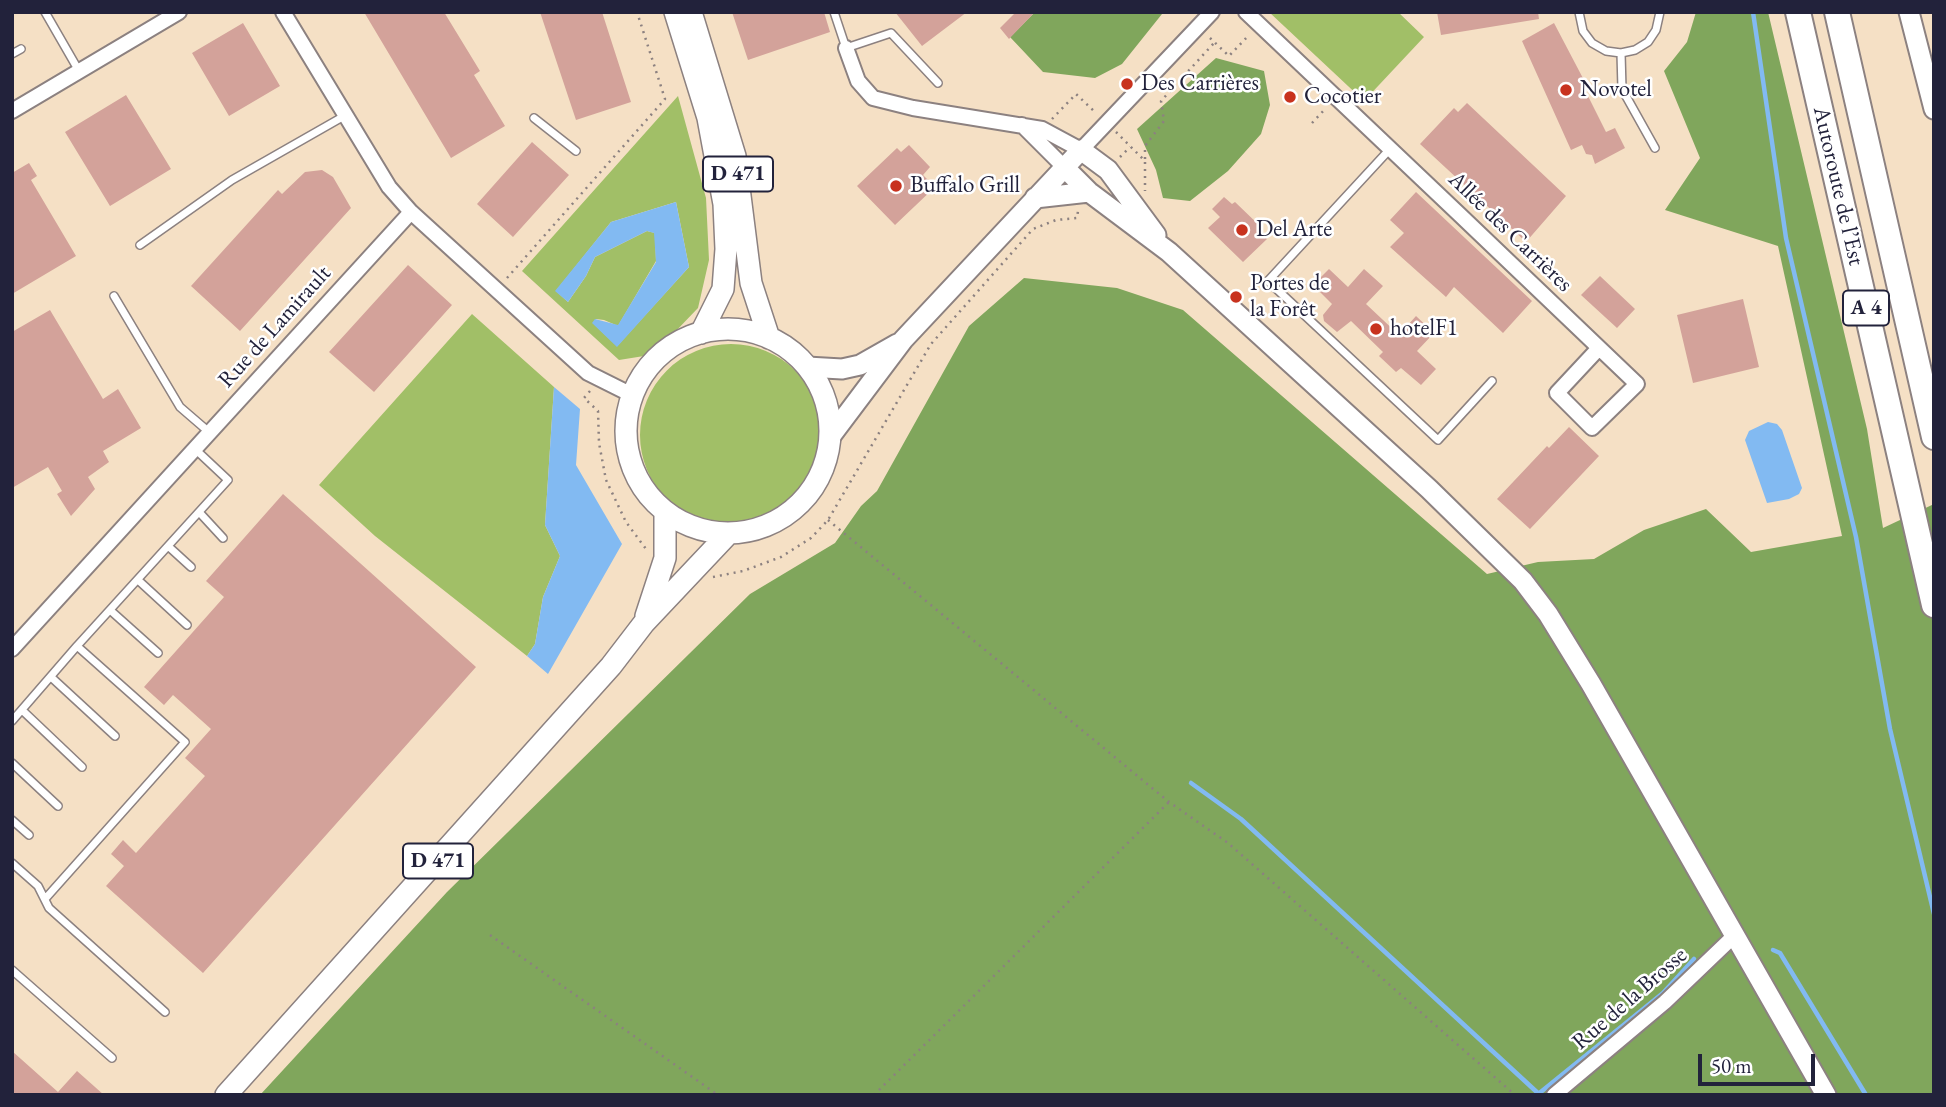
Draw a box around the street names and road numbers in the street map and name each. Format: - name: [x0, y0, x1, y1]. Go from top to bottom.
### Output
- street label: Autoroute de l’Est: [1806, 104, 1870, 268]
- road number: D 471: [703, 156, 773, 192]
- street label: Allée des Carrières: [1442, 166, 1578, 298]
- street label: Rue de Lamirault: [213, 260, 337, 394]
- road number: A 4: [1843, 290, 1889, 326]
- road number: D 471: [403, 844, 473, 878]
- street label: Rue de la Brosse: [1567, 942, 1693, 1056]

